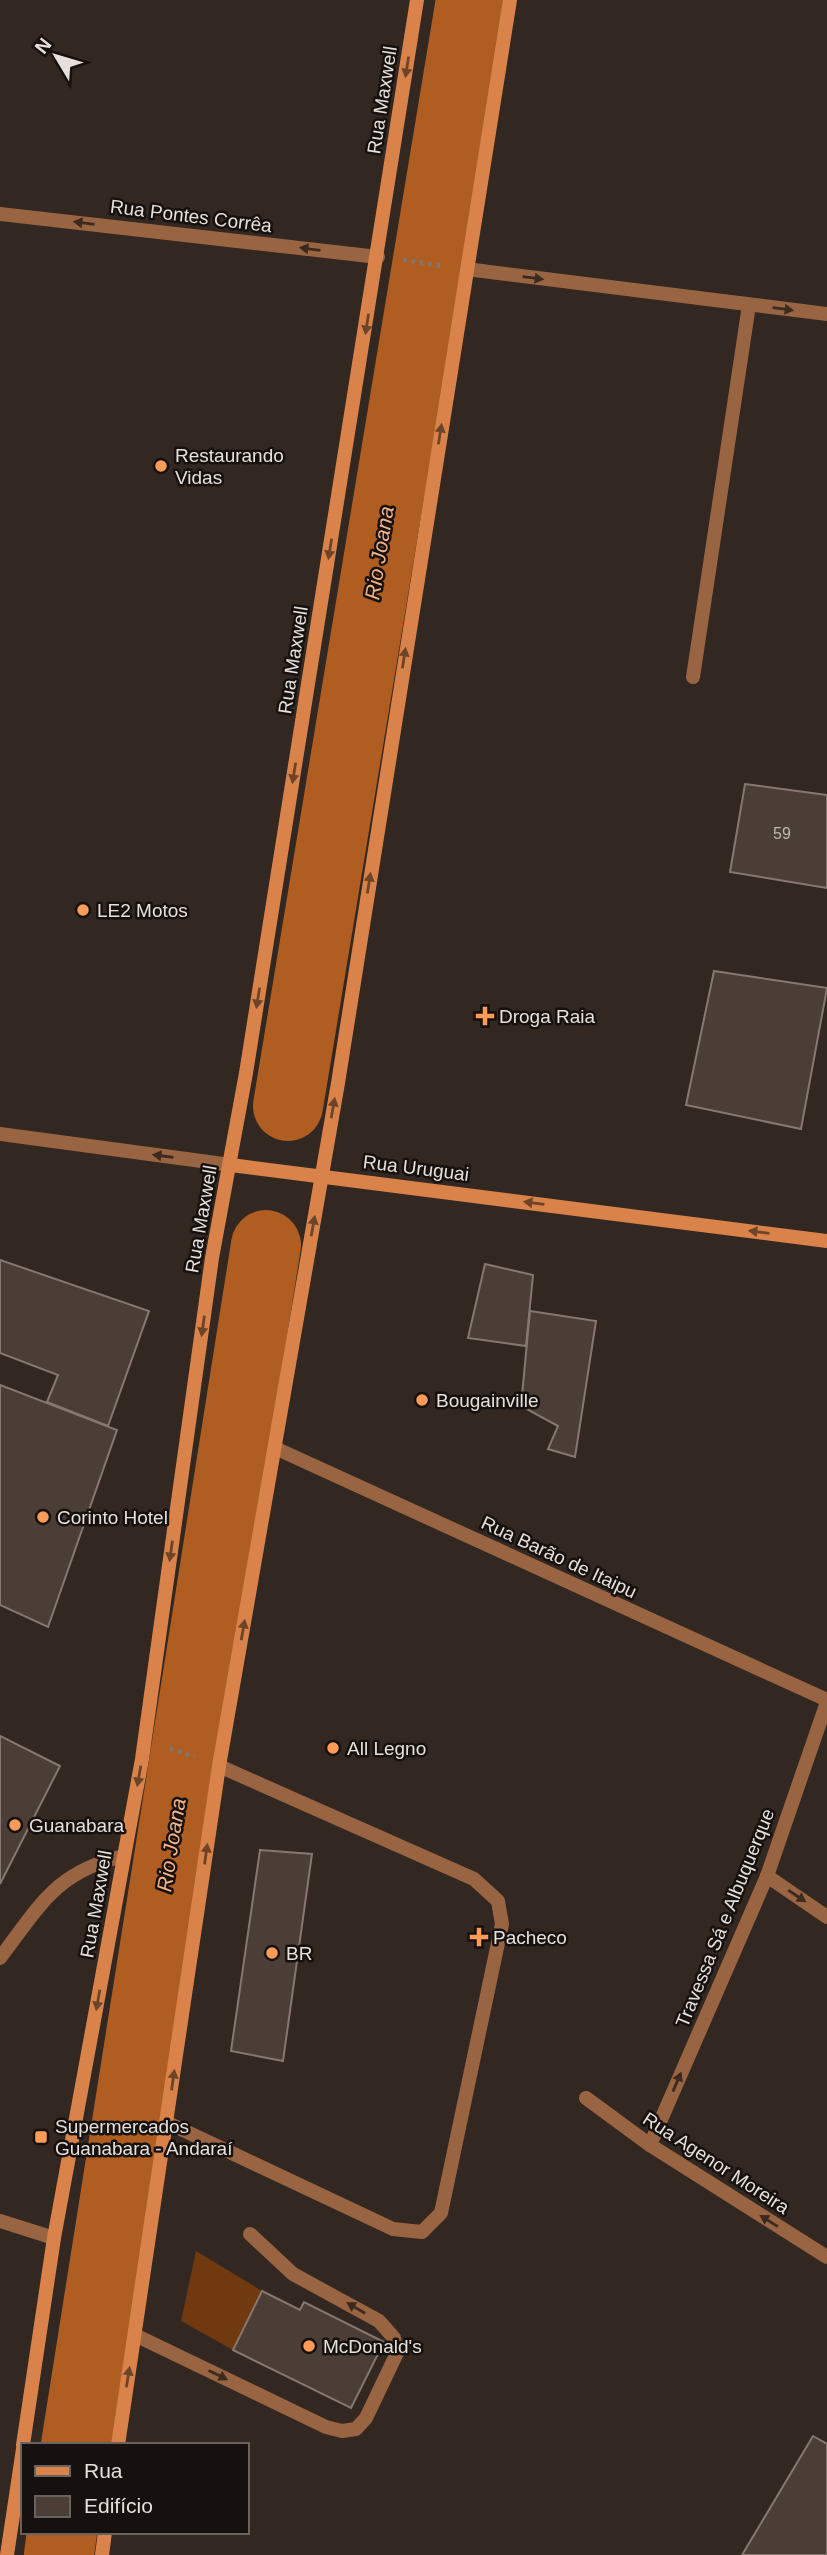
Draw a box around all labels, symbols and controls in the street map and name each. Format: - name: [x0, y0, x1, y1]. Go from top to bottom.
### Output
- north arrow: [21, 21, 91, 91]
- text: N: [30, 34, 55, 58]
- street label: Rua Maxwell: [363, 45, 401, 155]
- one-way arrow: [401, 57, 412, 79]
- street label: Rua Pontes Corrêa: [109, 196, 273, 236]
- one-way arrow: [73, 218, 95, 229]
- one-way arrow: [299, 243, 321, 254]
- one-way arrow: [523, 272, 545, 283]
- one-way arrow: [773, 304, 795, 315]
- one-way arrow: [361, 313, 372, 335]
- one-way arrow: [435, 423, 446, 445]
- place label: Restaurando Vidas: [175, 445, 284, 488]
- marker: Restaurando Vidas: [153, 458, 169, 474]
- water label: Rio Joana: [360, 505, 398, 601]
- one-way arrow: [324, 538, 335, 560]
- street label: Rua Maxwell: [274, 605, 312, 715]
- one-way arrow: [399, 647, 410, 669]
- one-way arrow: [288, 762, 299, 784]
- house number: 59: [773, 825, 791, 842]
- one-way arrow: [364, 872, 375, 894]
- place label: LE2 Motos: [97, 900, 188, 921]
- marker: LE2 Motos: [75, 902, 91, 918]
- one-way arrow: [252, 987, 263, 1009]
- place label: Droga Raia: [499, 1006, 596, 1027]
- marker: Droga Raia: [477, 1008, 493, 1024]
- one-way arrow: [328, 1097, 339, 1119]
- one-way arrow: [152, 1150, 174, 1161]
- street label: Rua Uruguai: [362, 1151, 470, 1185]
- street label: Rua Maxwell: [181, 1164, 221, 1274]
- one-way arrow: [523, 1197, 545, 1208]
- one-way arrow: [307, 1215, 318, 1237]
- one-way arrow: [748, 1226, 770, 1237]
- one-way arrow: [197, 1315, 208, 1337]
- place label: Bougainville: [436, 1390, 538, 1411]
- marker: Bougainville: [414, 1392, 430, 1408]
- place label: Corinto Hotel: [57, 1507, 168, 1528]
- marker: Corinto Hotel: [35, 1509, 51, 1525]
- street label: Rua Barão de Itaipu: [478, 1512, 640, 1602]
- one-way arrow: [166, 1540, 177, 1562]
- one-way arrow: [238, 1619, 249, 1641]
- place label: All Legno: [347, 1738, 426, 1759]
- marker: All Legno: [325, 1740, 341, 1756]
- one-way arrow: [133, 1765, 144, 1787]
- water label: Rio Joana: [152, 1797, 190, 1893]
- street label: Travessa Sá e Albuquerque: [671, 1806, 779, 2030]
- place label: Guanabara: [29, 1815, 125, 1836]
- marker: Guanabara: [7, 1817, 23, 1833]
- one-way arrow: [201, 1843, 212, 1865]
- street label: Rua Maxwell: [76, 1849, 116, 1959]
- one-way arrow: [788, 1889, 806, 1903]
- place label: Pacheco: [493, 1927, 567, 1948]
- marker: Pacheco: [471, 1929, 487, 1945]
- place label: BR: [286, 1943, 312, 1964]
- marker: BR: [264, 1945, 280, 1961]
- one-way arrow: [92, 1989, 103, 2011]
- one-way arrow: [168, 2068, 179, 2090]
- one-way arrow: [672, 2072, 683, 2093]
- street label: Rua Agenor Moreira: [639, 2108, 793, 2218]
- place label: Supermercados Guanabara - Andaraí: [55, 2116, 233, 2159]
- marker: Supermercados Guanabara - Andaraí: [33, 2129, 49, 2145]
- one-way arrow: [760, 2214, 779, 2227]
- one-way arrow: [346, 2302, 365, 2314]
- place label: McDonald's: [323, 2336, 422, 2357]
- marker: McDonald's: [301, 2338, 317, 2354]
- one-way arrow: [123, 2366, 134, 2388]
- one-way arrow: [208, 2370, 229, 2381]
- legend: [21, 2443, 248, 2534]
- text: Rua: [84, 2459, 123, 2482]
- text: Edifício: [84, 2494, 153, 2517]

